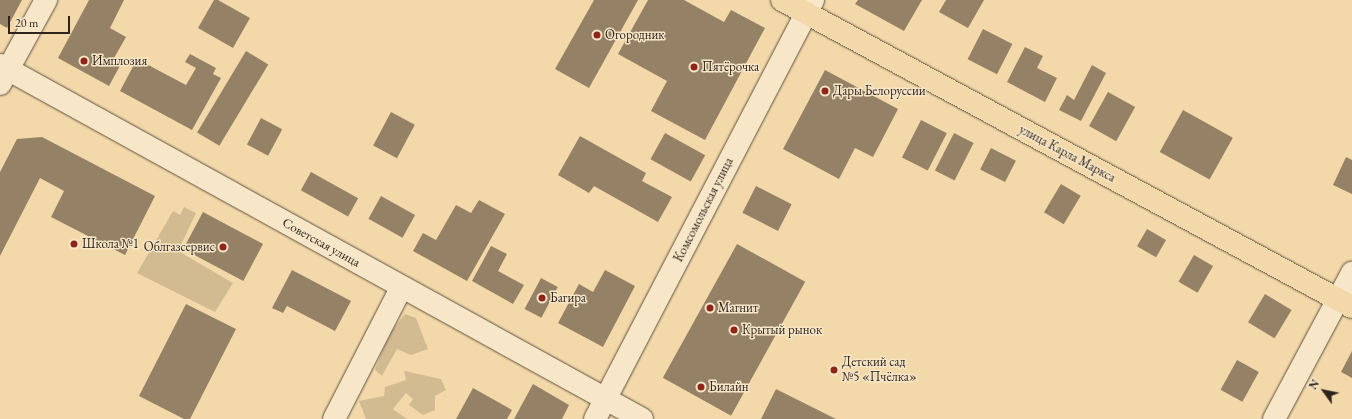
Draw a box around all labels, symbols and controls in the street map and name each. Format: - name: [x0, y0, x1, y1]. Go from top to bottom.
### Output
- scale bar: [10, 8, 72, 34]
- text: 20 m: [15, 15, 38, 31]
- place label: Огородник: [605, 27, 665, 43]
- marker: Огородник: [592, 30, 602, 40]
- place label: Имплозия: [92, 53, 147, 69]
- marker: Имплозия: [79, 56, 89, 66]
- place label: Пятёрочка: [702, 59, 759, 75]
- marker: Пятёрочка: [689, 62, 699, 72]
- place label: Дары Белоруссии: [833, 83, 926, 99]
- marker: Дары Белоруссии: [820, 86, 830, 96]
- street label: улица Карла Маркса: [1016, 122, 1118, 186]
- street label: Комсомольская улица: [671, 155, 737, 265]
- street label: Советская улица: [279, 215, 363, 271]
- place label: Школа №1: [82, 236, 139, 252]
- marker: Школа №1: [69, 239, 79, 249]
- place label: Облгазсервис: [144, 239, 215, 255]
- marker: Облгазсервис: [218, 242, 228, 252]
- place label: Багира: [550, 290, 586, 306]
- marker: Багира: [537, 293, 547, 303]
- place label: Магнит: [718, 300, 758, 316]
- marker: Магнит: [705, 303, 715, 313]
- place label: Крытый рынок: [742, 322, 822, 338]
- marker: Крытый рынок: [729, 325, 739, 335]
- place label: Детский сад №5 «Пчёлка»: [842, 355, 917, 386]
- marker: Детский сад №5 «Пчёлка»: [829, 365, 839, 375]
- north arrow: [1304, 371, 1344, 411]
- text: N: [1306, 377, 1322, 392]
- place label: Билайн: [709, 379, 749, 395]
- marker: Билайн: [696, 382, 706, 392]

